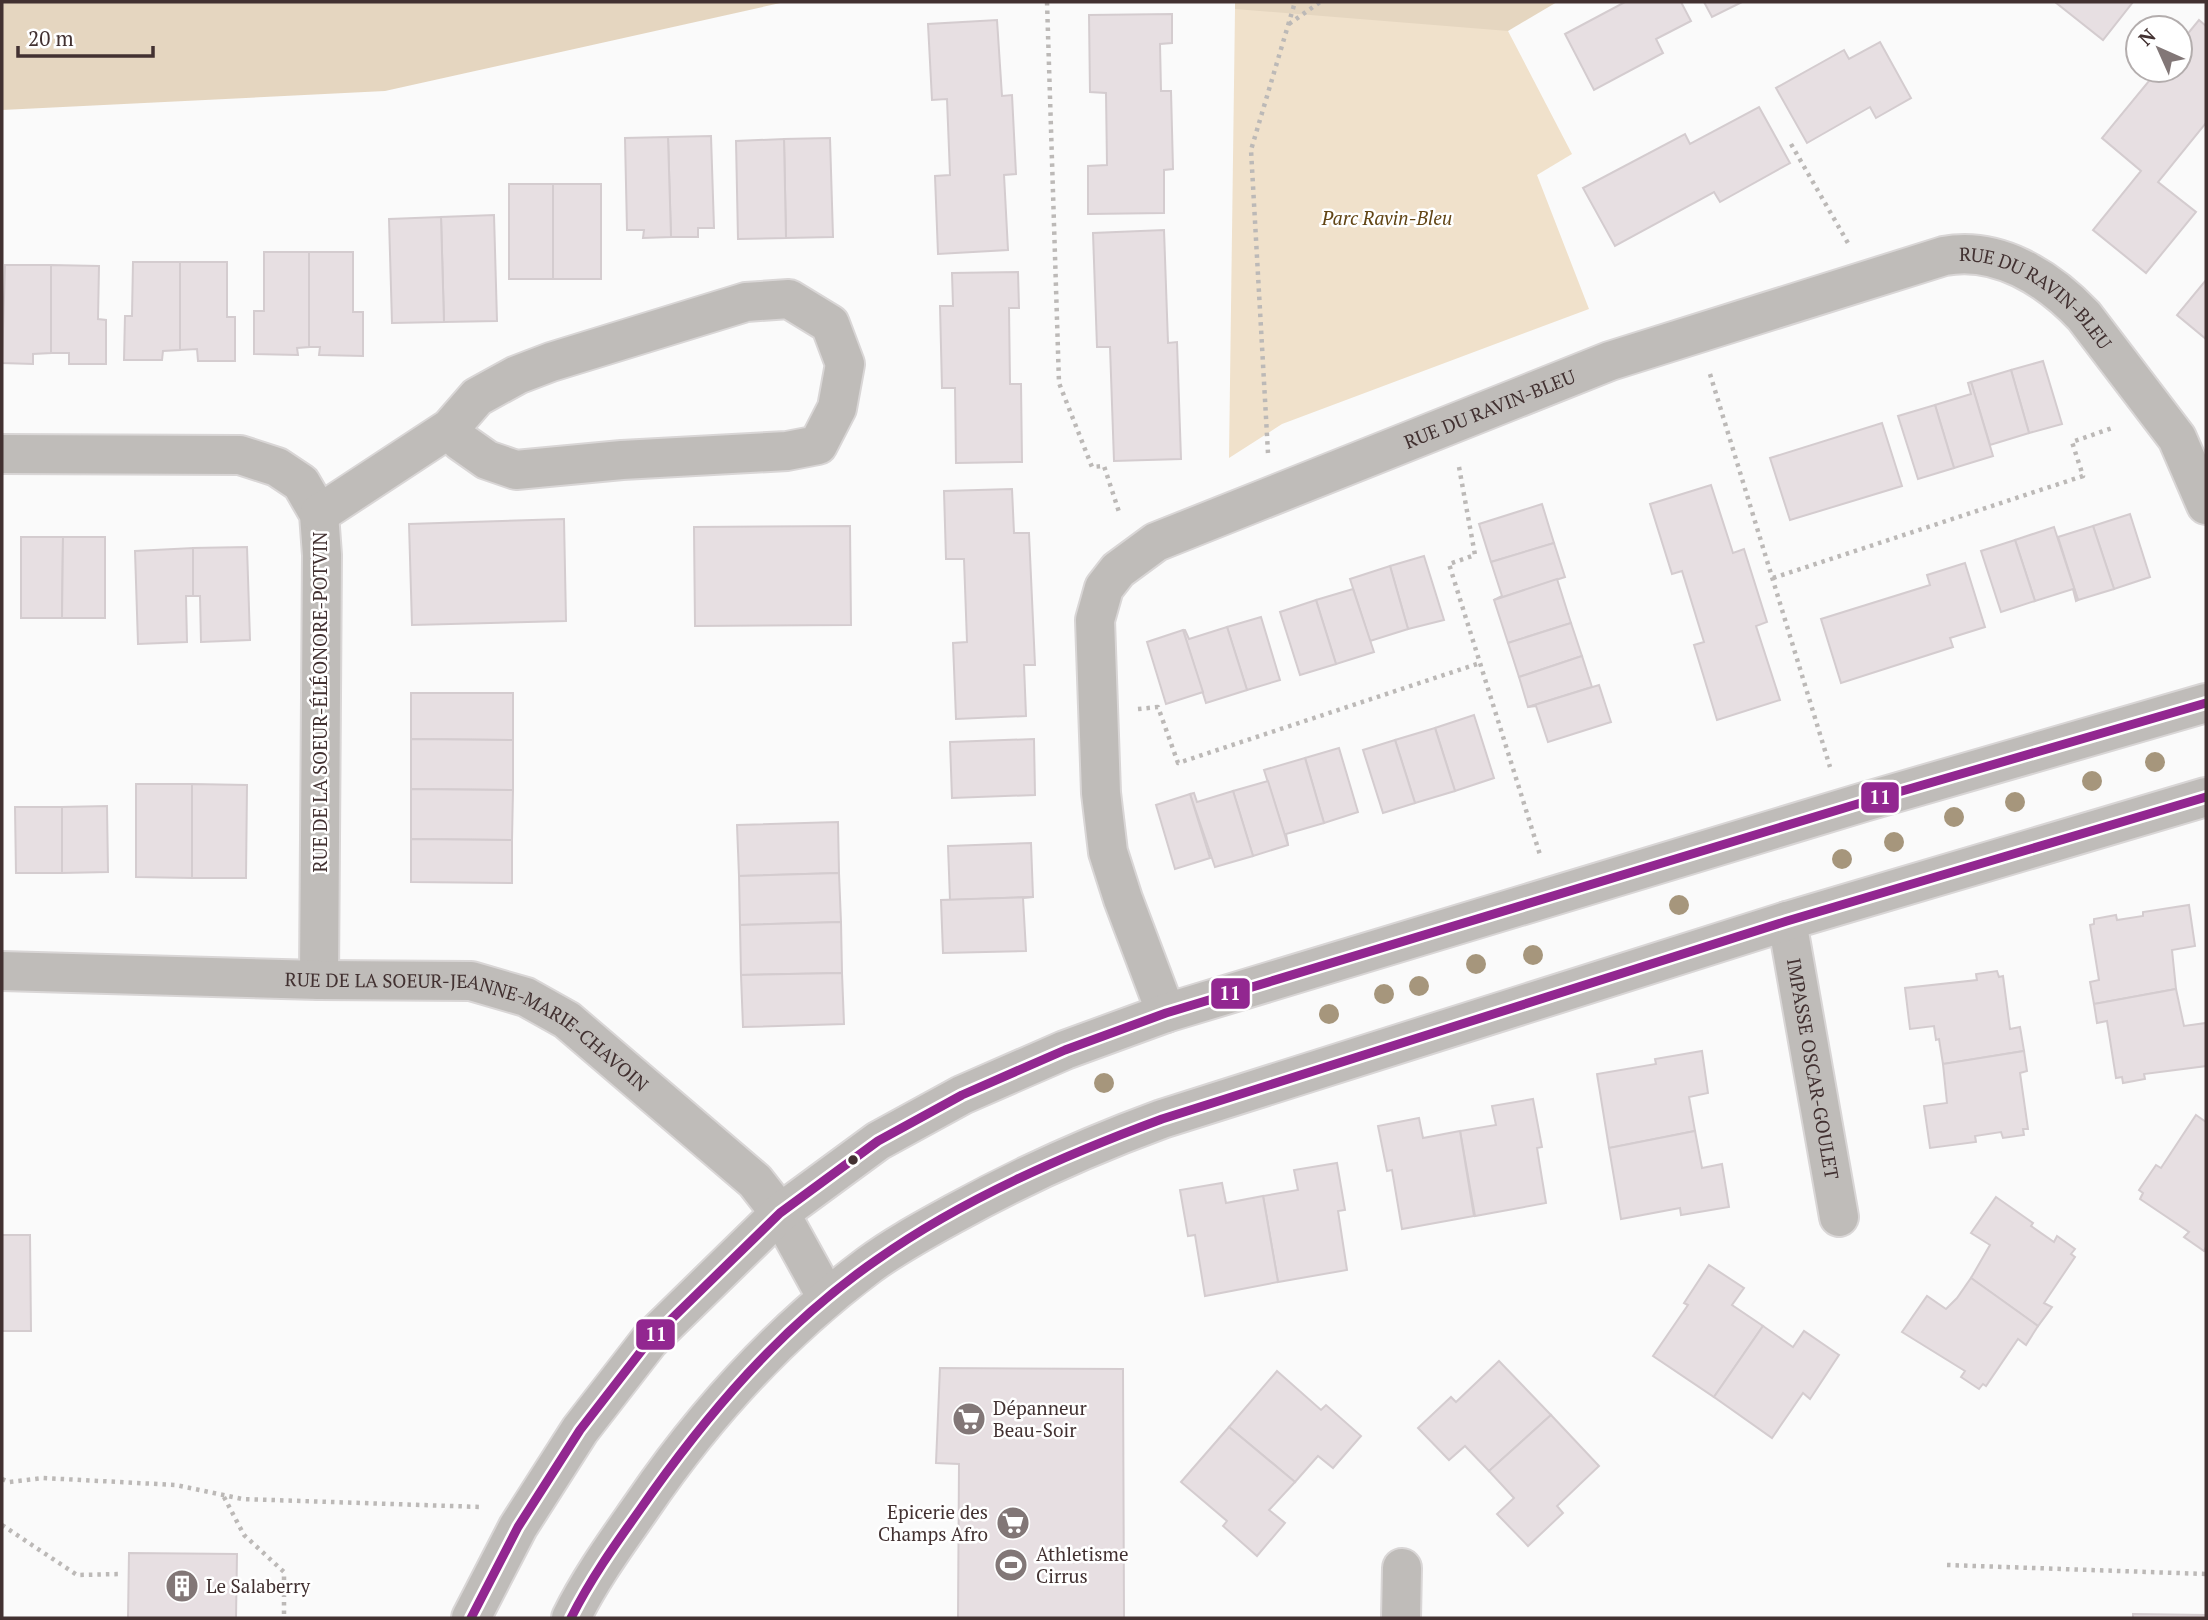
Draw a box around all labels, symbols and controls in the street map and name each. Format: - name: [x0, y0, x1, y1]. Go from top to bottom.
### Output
- scale bar: [18, 14, 152, 58]
- north arrow: [2124, 14, 2194, 84]
- text: N: [2133, 22, 2161, 51]
- text: 20 m: [28, 24, 74, 52]
- park label: Parc Ravin-Bleu: [1321, 205, 1452, 230]
- street label: RUE DU RAVIN-BLEU: [1959, 241, 2118, 354]
- street label: RUE DU RAVIN-BLEU: [1400, 363, 1579, 454]
- street label: RUE DE LA SOEUR-ÉLÉONORE-POTVIN: [307, 531, 332, 872]
- line badge: 11: [1860, 781, 1900, 814]
- text: 11: [1869, 784, 1891, 809]
- street label: IMPASSE OSCAR-GOULET: [1782, 956, 1845, 1181]
- street label: RUE DE LA SOEUR-JEANNE-MARIE-CHAVOIN: [284, 966, 654, 1097]
- line badge: 11: [1210, 977, 1251, 1010]
- text: 11: [1219, 980, 1241, 1005]
- unlabelled marker: [846, 1153, 860, 1167]
- line badge: 11: [635, 1318, 676, 1351]
- text: 11: [645, 1321, 667, 1346]
- place label: Dépanneur Beau-Soir: [993, 1395, 1087, 1442]
- supermarket icon: Dépanneur Beau-Soir: [950, 1400, 988, 1438]
- place label: Epicerie des Champs Afro: [878, 1499, 988, 1546]
- supermarket icon: Epicerie des Champs Afro: [994, 1504, 1032, 1542]
- place label: Athletisme Cirrus: [1036, 1541, 1129, 1588]
- sports icon: Athletisme Cirrus: [992, 1546, 1030, 1584]
- building icon: Le Salaberry: [163, 1567, 201, 1605]
- place label: Le Salaberry: [206, 1573, 311, 1598]

